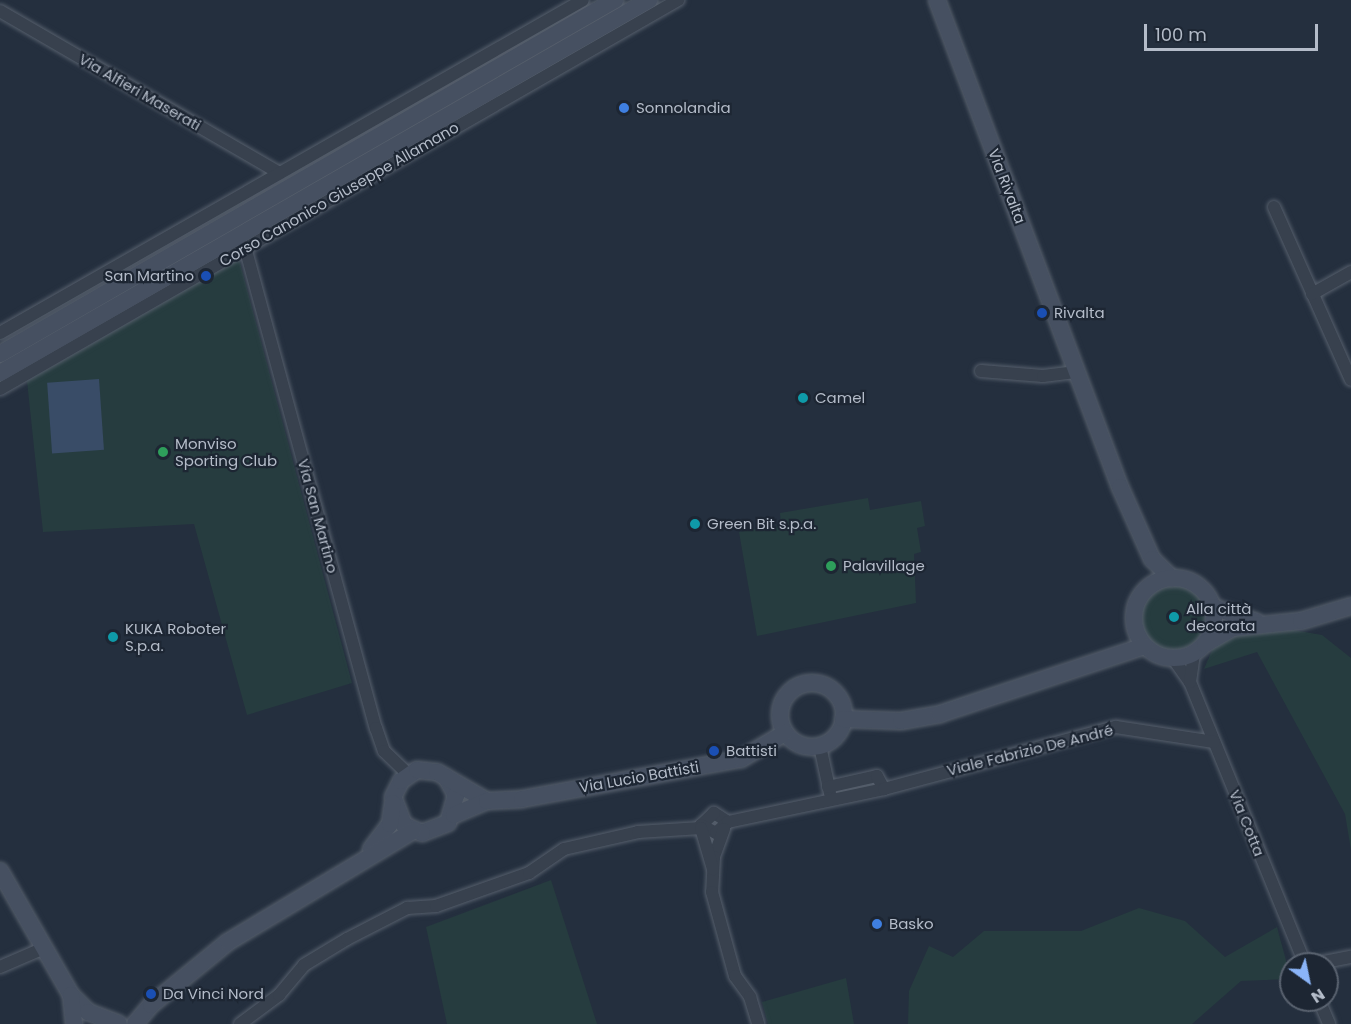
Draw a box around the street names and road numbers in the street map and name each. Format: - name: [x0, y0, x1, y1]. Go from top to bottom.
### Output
- street label: Via Alfieri Maserati: [76, 50, 204, 134]
- street label: Corso Canonico Giuseppe Allamano: [216, 118, 462, 270]
- street label: Via Rivalta: [985, 146, 1029, 226]
- street label: Via San Martino: [294, 457, 342, 575]
- street label: Viale Fabrizio De André: [945, 721, 1115, 779]
- street label: Via Lucio Battisti: [578, 758, 700, 796]
- street label: Via Cotta: [1226, 787, 1268, 859]

